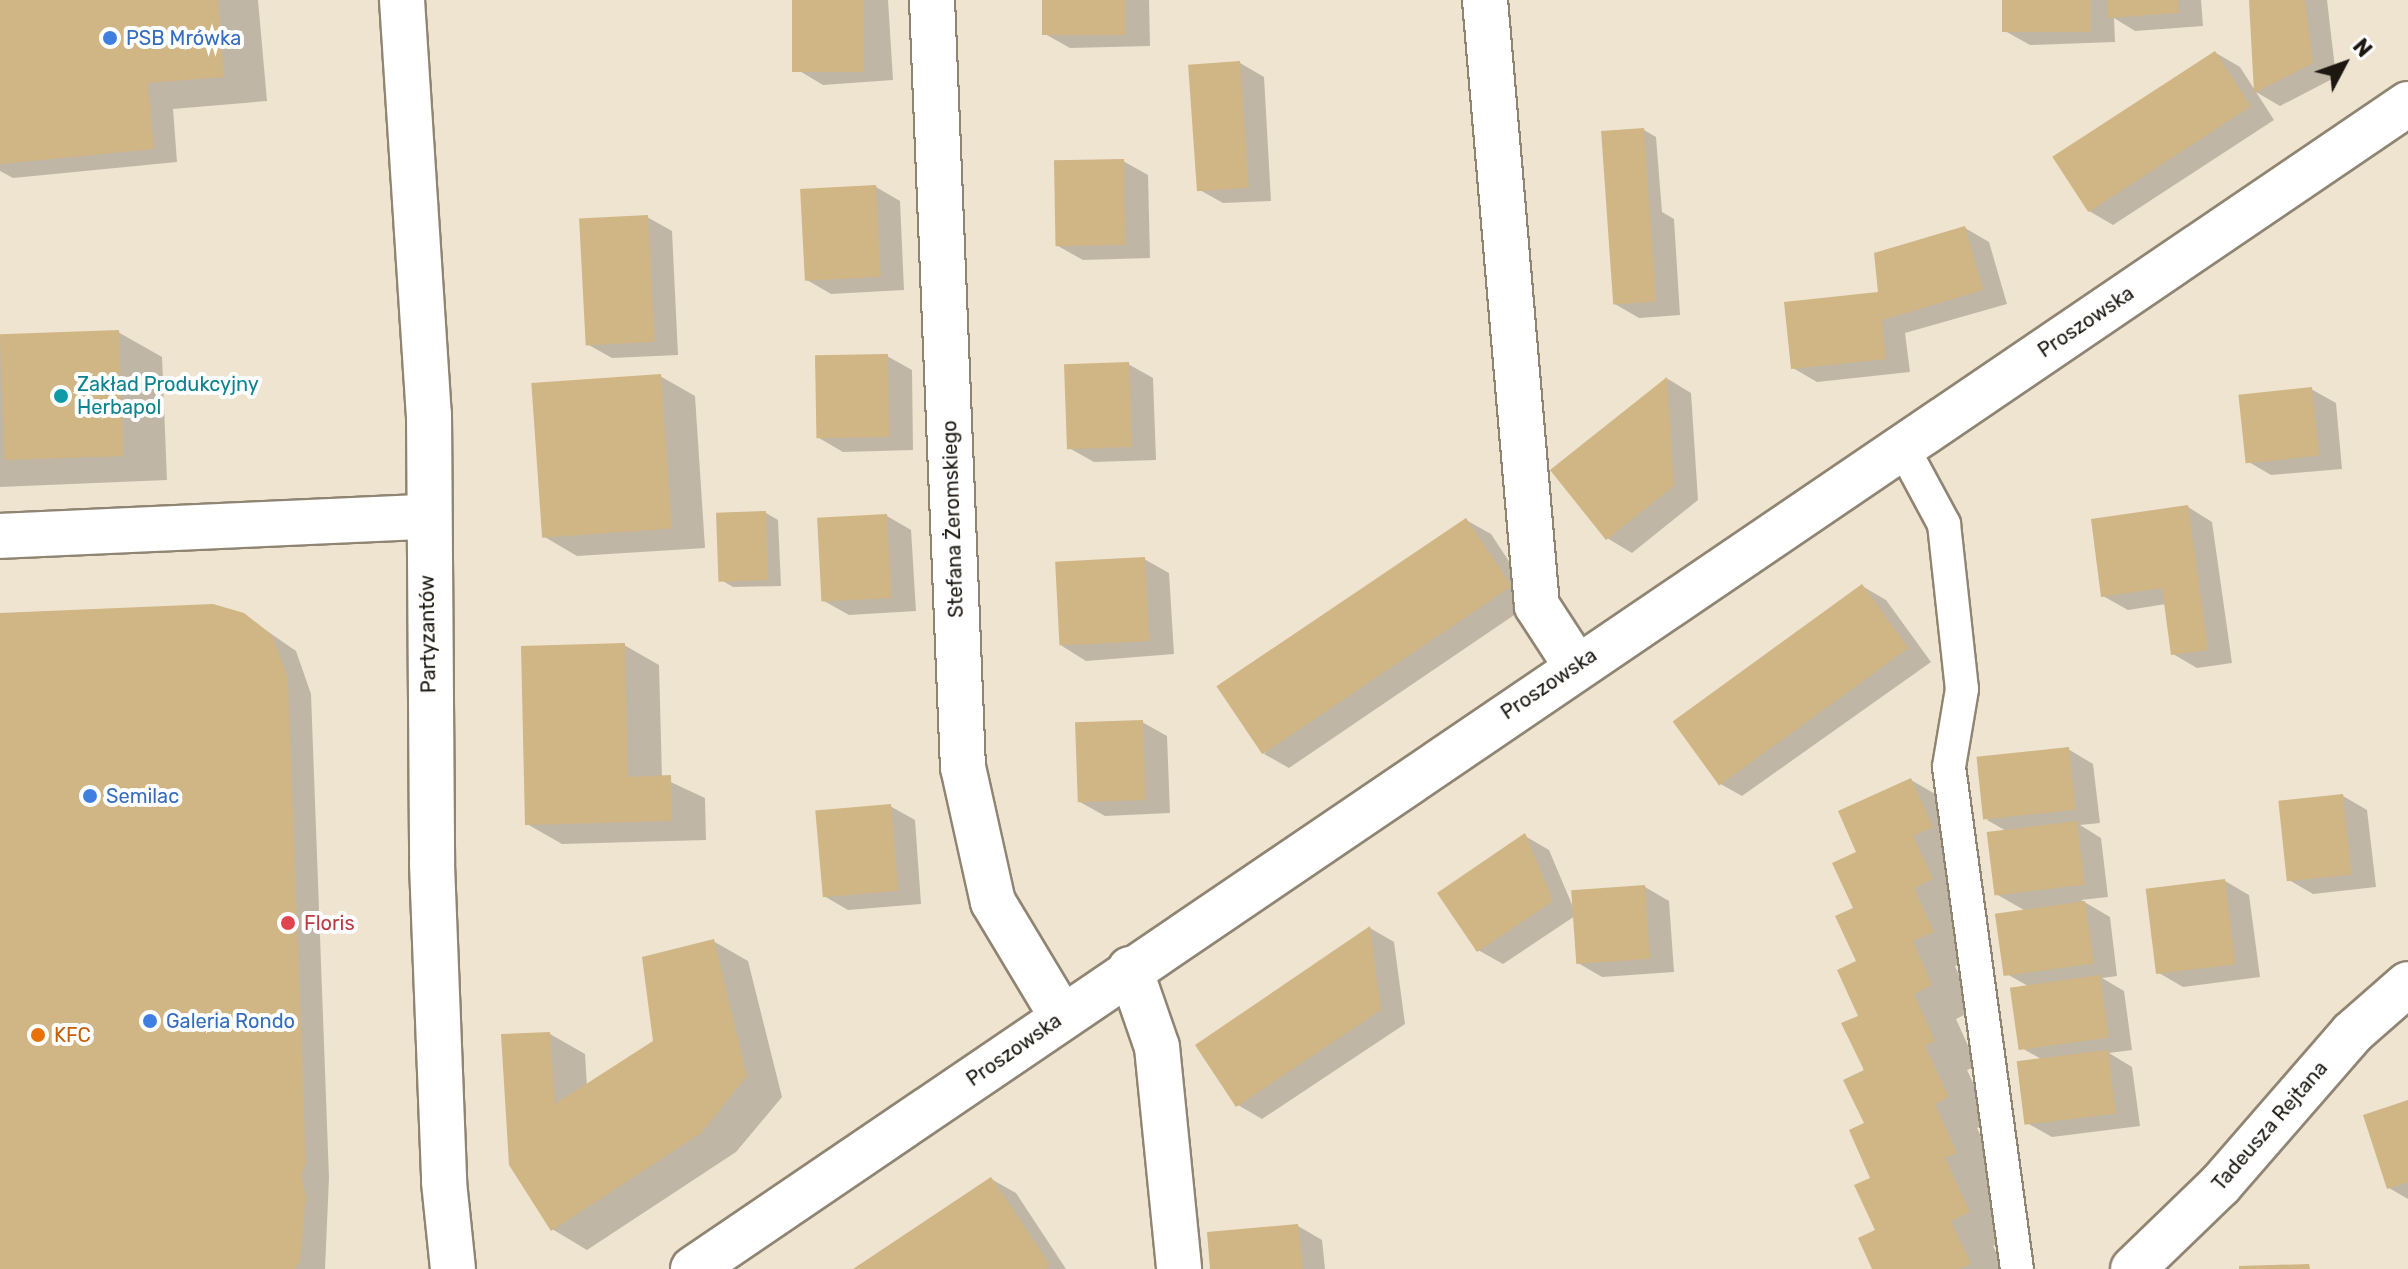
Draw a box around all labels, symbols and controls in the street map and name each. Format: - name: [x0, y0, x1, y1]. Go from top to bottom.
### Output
- north arrow: [2304, 24, 2384, 104]
- place label: PSB Mrówka: [126, 26, 241, 50]
- marker: PSB Mrówka: [101, 29, 119, 47]
- text: N: [2347, 33, 2378, 63]
- street label: Proszowska: [2034, 281, 2138, 363]
- place label: Zakład Produkcyjny Herbapol: [77, 372, 259, 419]
- marker: Zakład Produkcyjny Herbapol: [52, 387, 70, 405]
- street label: Stefana Żeromskiego: [938, 420, 968, 618]
- street label: Partyzantów: [415, 575, 441, 693]
- street label: Proszowska: [1497, 643, 1601, 725]
- place label: Semilac: [106, 784, 179, 808]
- marker: Semilac: [81, 787, 99, 805]
- place label: Floris: [304, 911, 355, 935]
- marker: Floris: [279, 914, 297, 932]
- place label: Galeria Rondo: [166, 1009, 295, 1033]
- street label: Proszowska: [962, 1009, 1066, 1091]
- marker: Galeria Rondo: [141, 1012, 159, 1030]
- place label: KFC: [54, 1023, 91, 1047]
- marker: KFC: [29, 1026, 47, 1044]
- street label: Tadeusza Rejtana: [2207, 1056, 2333, 1196]

